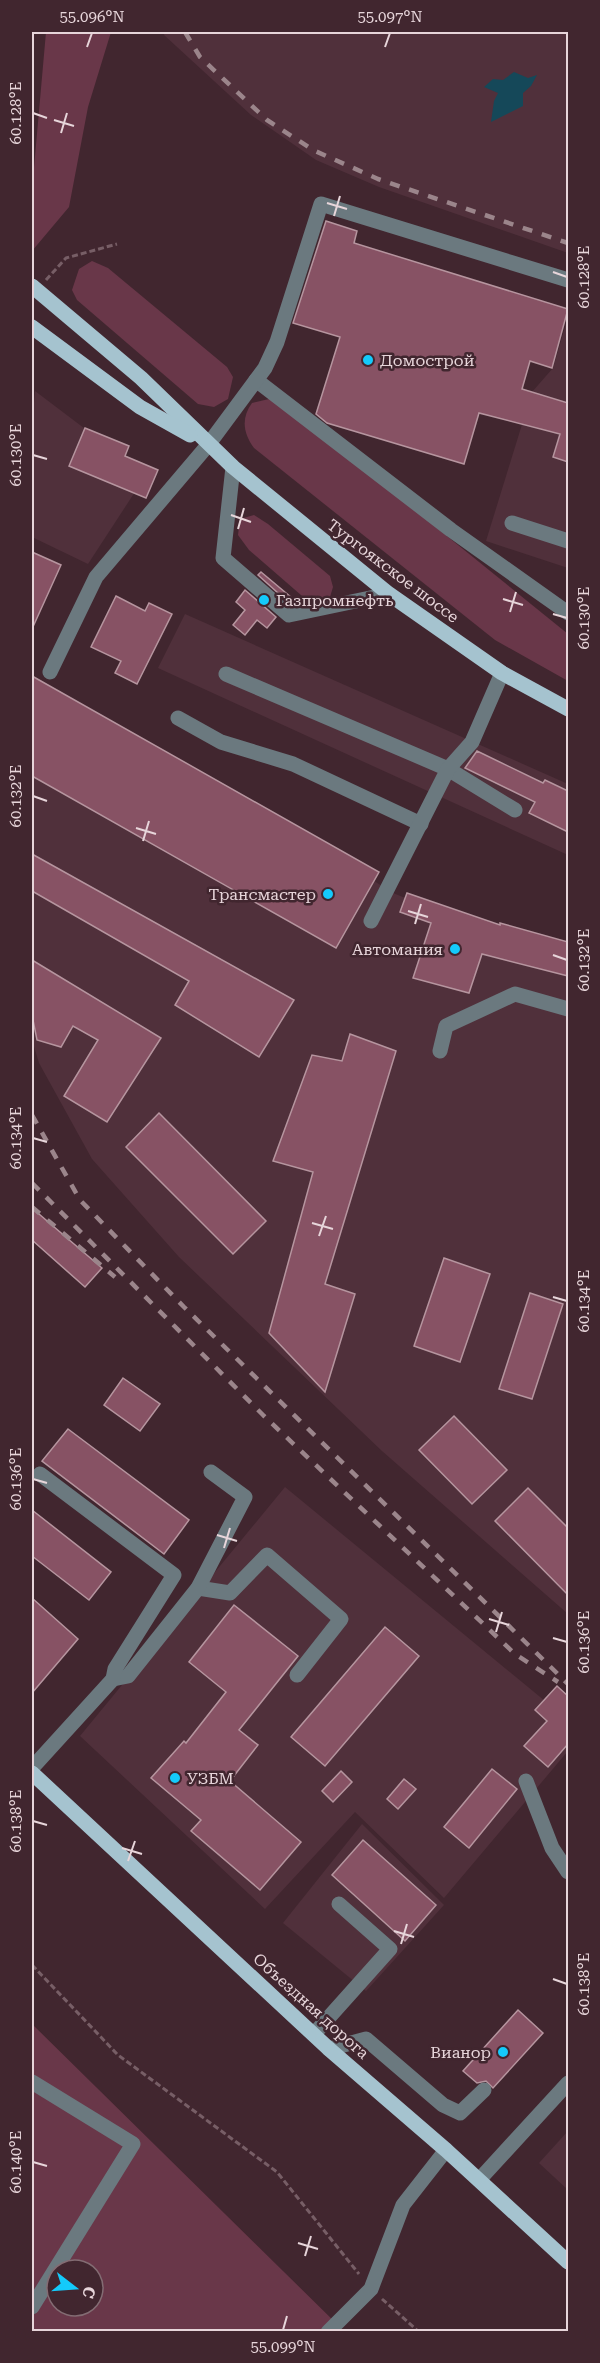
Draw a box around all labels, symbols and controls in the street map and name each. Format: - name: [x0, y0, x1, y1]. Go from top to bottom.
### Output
- text: 55.096°N: [59, 8, 125, 26]
- text: 55.097°N: [357, 8, 423, 26]
- text: 60.128°E: [7, 82, 25, 144]
- text: 60.128°E: [575, 246, 593, 308]
- place label: Домострой: [380, 351, 475, 370]
- marker: Домострой: [361, 353, 375, 367]
- text: 60.130°E: [7, 424, 25, 486]
- street label: Тургоякское шоссе: [323, 515, 463, 627]
- text: 60.130°E: [575, 587, 593, 649]
- place label: Газпромнефть: [276, 591, 394, 610]
- marker: Газпромнефть: [257, 593, 271, 607]
- text: 60.132°E: [7, 765, 25, 827]
- place label: Трансмастер: [209, 885, 316, 904]
- marker: Трансмастер: [321, 887, 335, 901]
- text: 60.132°E: [575, 929, 593, 991]
- place label: Автомания: [352, 940, 443, 959]
- marker: Автомания: [448, 942, 462, 956]
- text: 60.134°E: [7, 1107, 25, 1169]
- text: 60.134°E: [575, 1270, 593, 1332]
- text: 60.136°E: [7, 1448, 25, 1510]
- text: 60.136°E: [575, 1611, 593, 1673]
- place label: УЗБМ: [187, 1769, 234, 1788]
- marker: УЗБМ: [168, 1771, 182, 1785]
- text: 60.138°E: [7, 1790, 25, 1852]
- street label: Объездная дорога: [249, 1949, 373, 2063]
- text: 60.138°E: [575, 1953, 593, 2015]
- place label: Вианор: [430, 2043, 491, 2062]
- marker: Вианор: [496, 2045, 510, 2059]
- text: 60.140°E: [7, 2131, 25, 2193]
- north arrow: [45, 2258, 105, 2318]
- text: С: [78, 2284, 100, 2300]
- text: 55.099°N: [250, 2338, 316, 2356]

